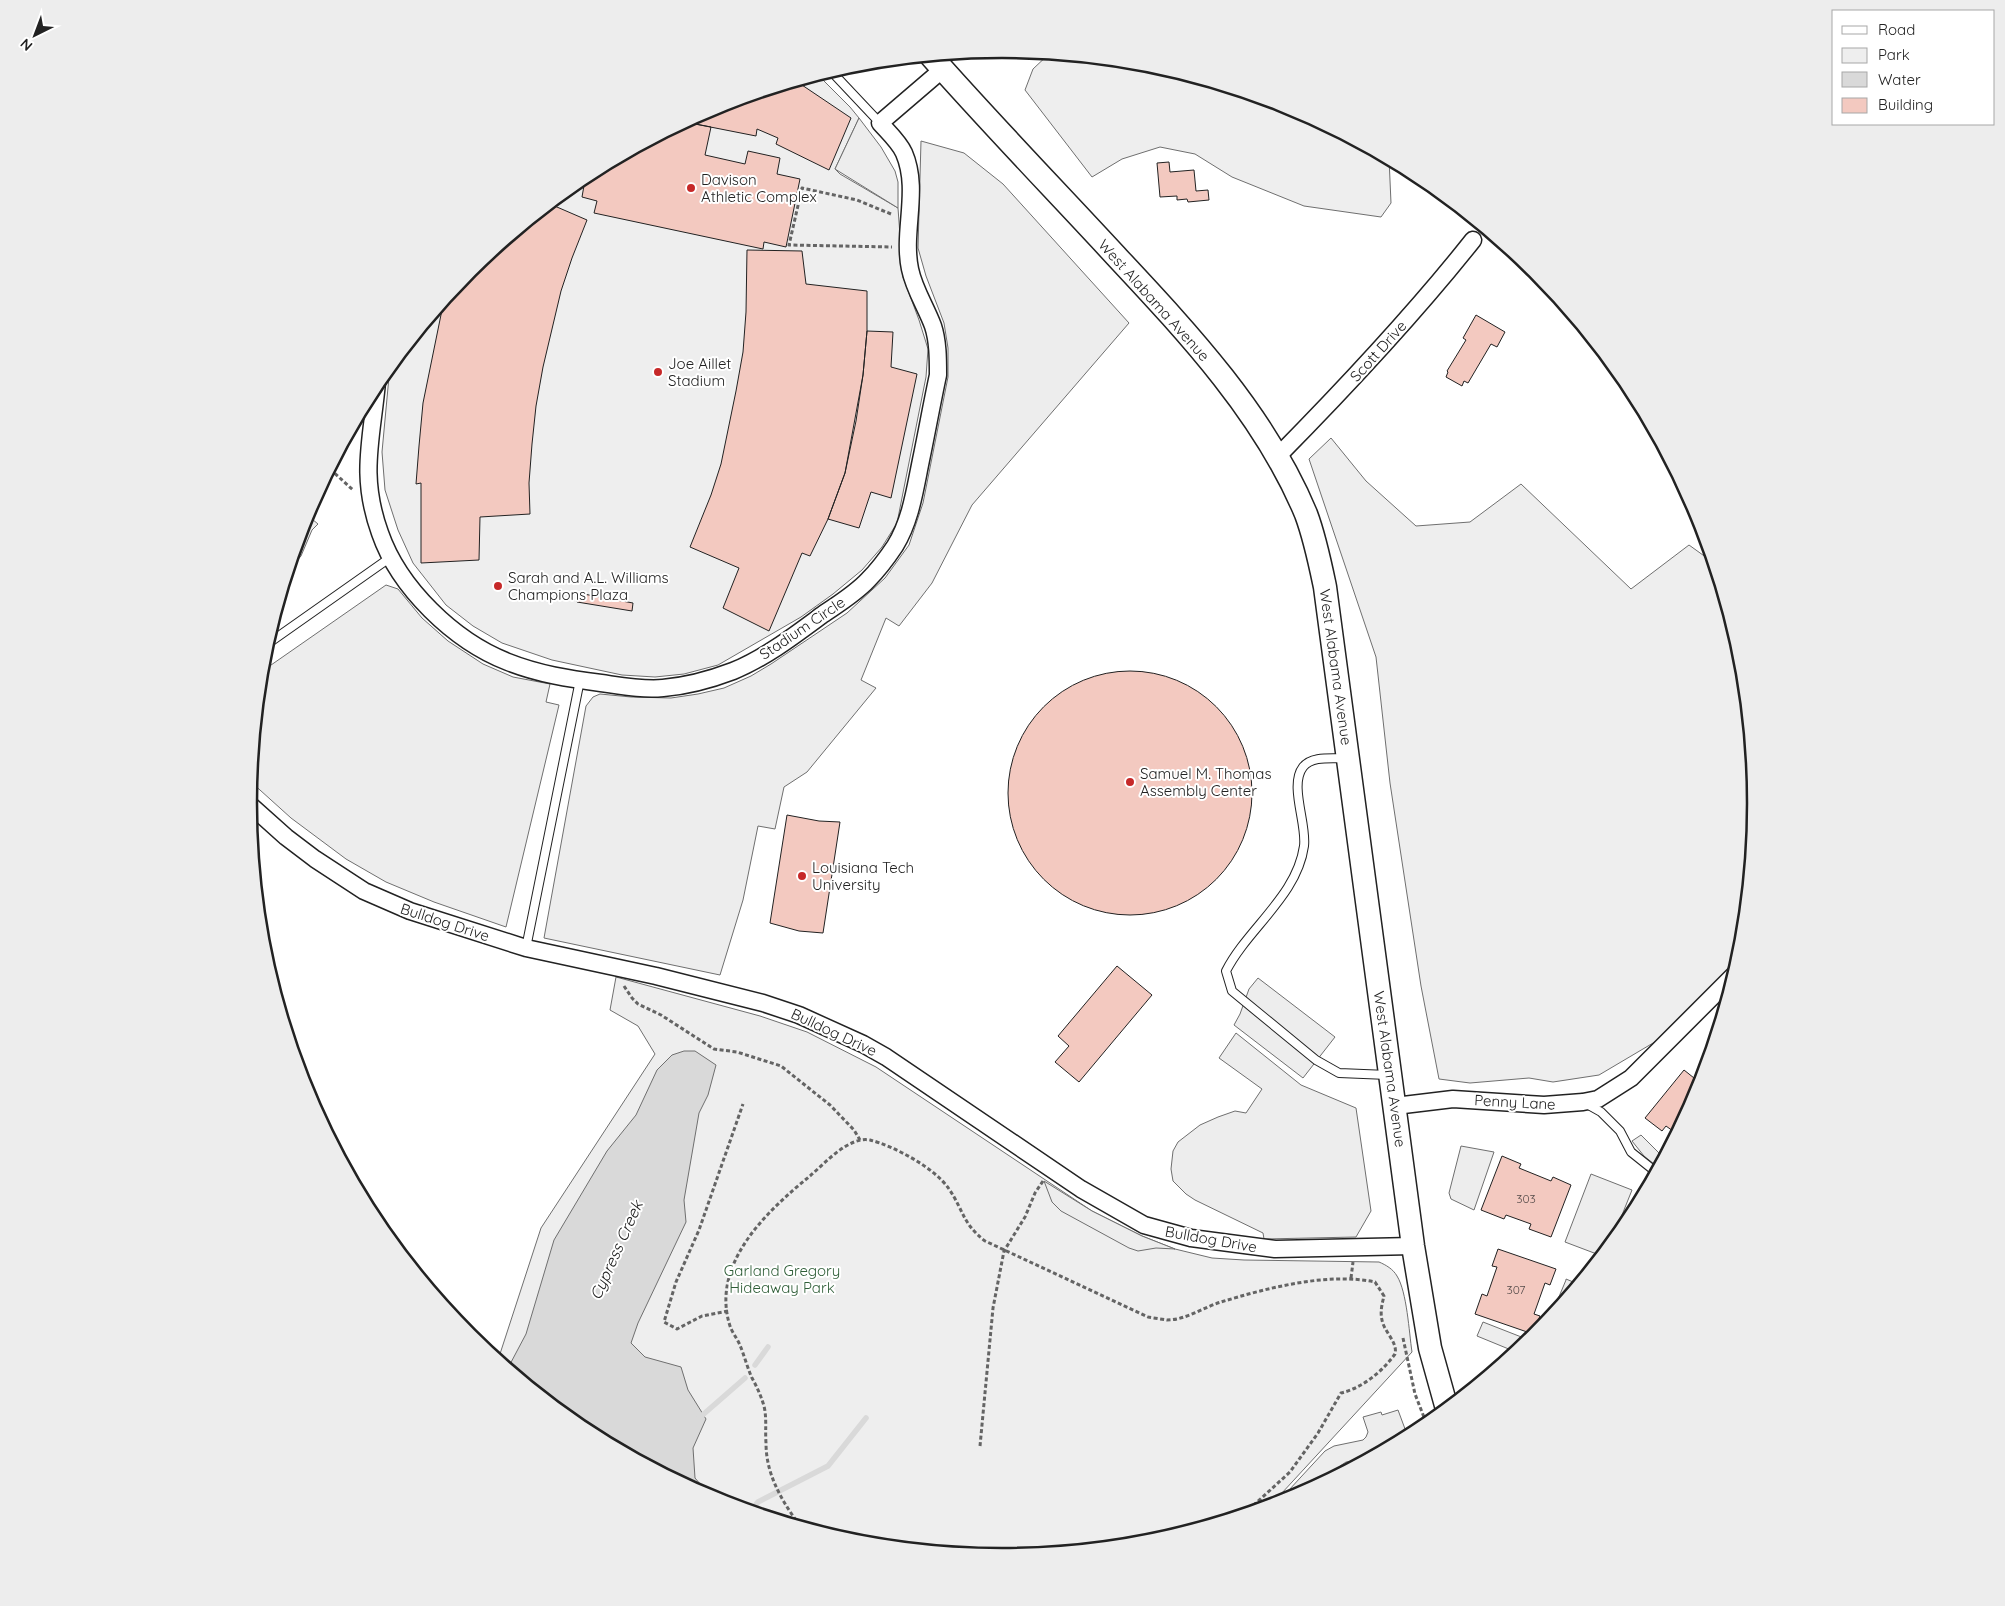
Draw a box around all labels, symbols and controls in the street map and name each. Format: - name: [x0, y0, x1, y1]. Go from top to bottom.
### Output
- north arrow: [10, 10, 60, 60]
- legend: [1832, 10, 1995, 125]
- text: Road: [1878, 20, 1915, 39]
- text: N: [16, 35, 36, 55]
- text: Park: [1878, 45, 1910, 64]
- text: Water: [1878, 70, 1921, 89]
- text: Building: [1878, 95, 1933, 114]
- place label: Davison Athletic Complex: [701, 170, 817, 206]
- marker: Davison Athletic Complex: [685, 182, 697, 194]
- street label: West Alabama Avenue: [1094, 235, 1214, 365]
- street label: Scott Drive: [1346, 317, 1410, 385]
- place label: Joe Aillet Stadium: [668, 354, 731, 390]
- marker: Joe Aillet Stadium: [652, 366, 664, 378]
- place label: Sarah and A.L. Williams Champions Plaza: [508, 568, 669, 604]
- marker: Sarah and A.L. Williams Champions Plaza: [492, 580, 504, 592]
- street label: West Alabama Avenue: [1316, 588, 1356, 746]
- street label: Stadium Circle: [756, 592, 848, 664]
- place label: Samuel M. Thomas Assembly Center: [1140, 764, 1271, 800]
- marker: Samuel M. Thomas Assembly Center: [1124, 776, 1136, 788]
- place label: Louisiana Tech University: [812, 858, 914, 894]
- marker: Louisiana Tech University: [796, 870, 808, 882]
- street label: Bulldog Drive: [398, 899, 492, 945]
- street label: West Alabama Avenue: [1370, 990, 1410, 1148]
- street label: Bulldog Drive: [788, 1004, 880, 1060]
- street label: Penny Lane: [1474, 1090, 1556, 1114]
- house number: 303: [1516, 1191, 1536, 1206]
- water label: Cypress Creek: [585, 1196, 647, 1303]
- street label: Bulldog Drive: [1164, 1222, 1258, 1256]
- park label: Garland Gregory Hideaway Park: [724, 1261, 840, 1297]
- house number: 307: [1507, 1282, 1525, 1297]

